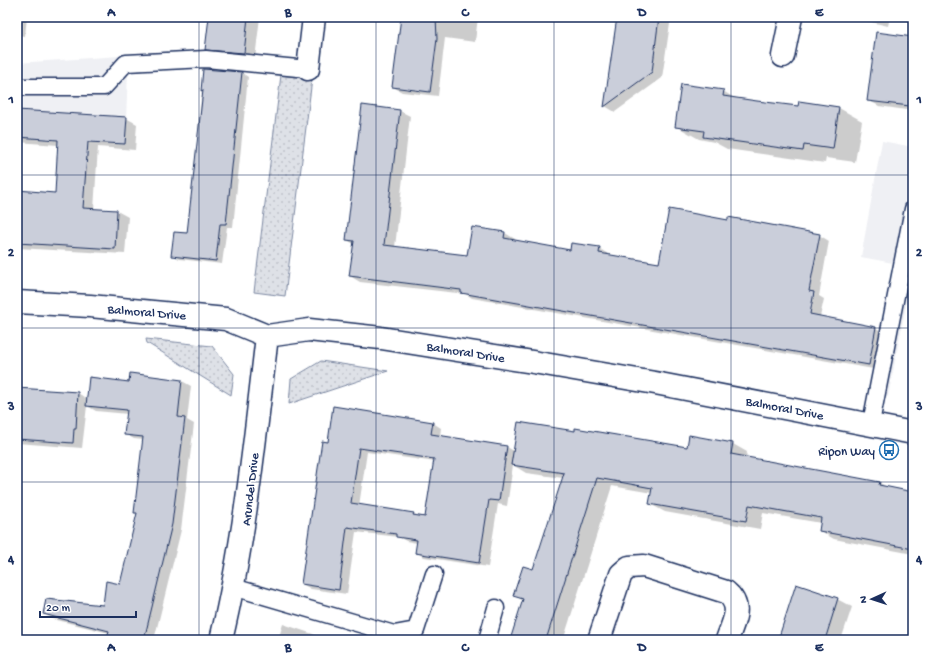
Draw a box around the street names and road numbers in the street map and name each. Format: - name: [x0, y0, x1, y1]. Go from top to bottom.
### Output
- street label: Balmoral Drive: [106, 302, 187, 324]
- street label: Balmoral Drive: [425, 340, 506, 367]
- street label: Balmoral Drive: [743, 394, 825, 424]
- street label: Arundel Drive: [240, 452, 263, 527]

